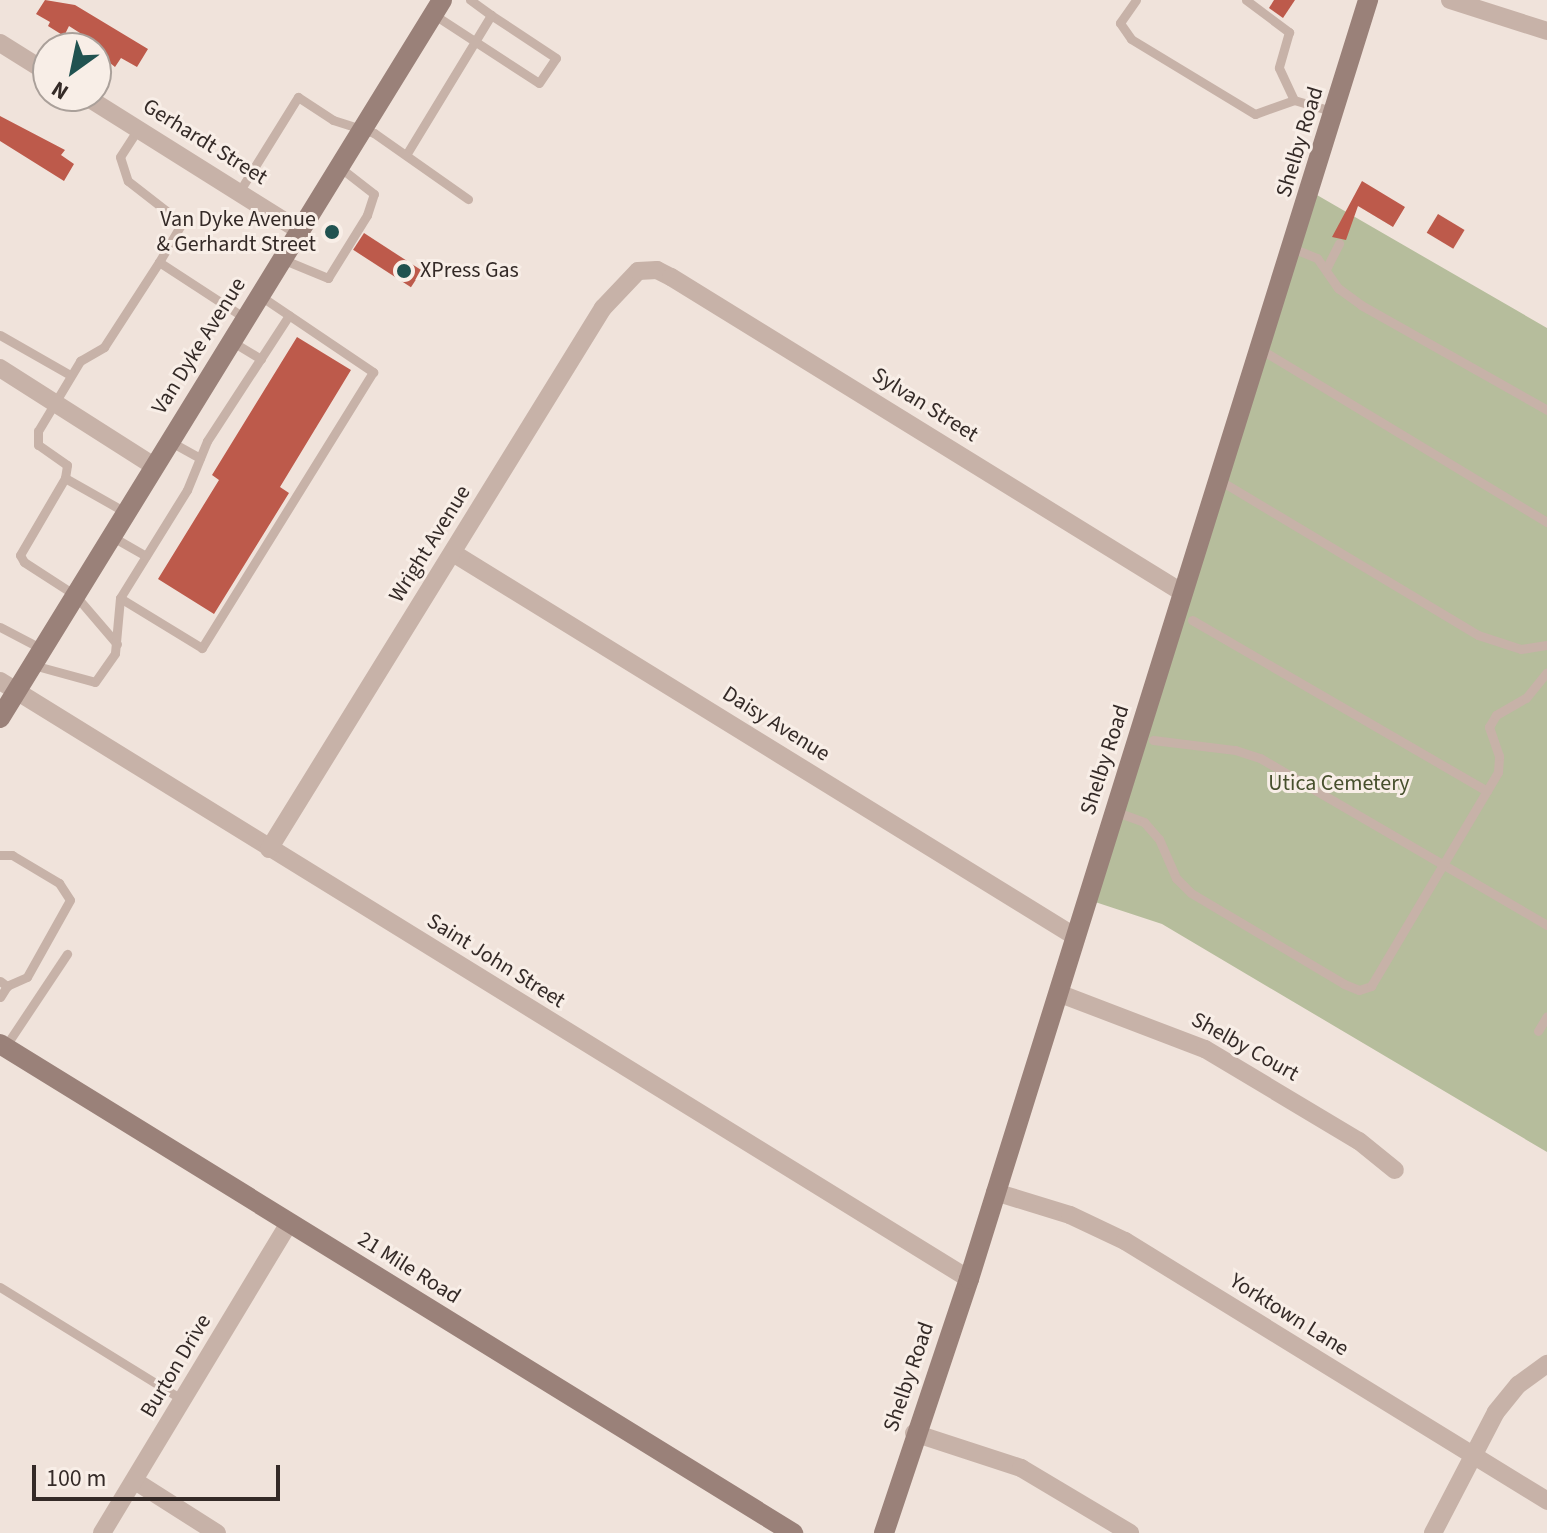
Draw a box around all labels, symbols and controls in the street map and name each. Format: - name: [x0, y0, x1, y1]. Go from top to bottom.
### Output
- north arrow: [32, 32, 112, 112]
- text: N: [45, 73, 75, 108]
- street label: Shelby Road: [1271, 84, 1329, 200]
- street label: Gerhardt Street: [138, 93, 272, 191]
- place label: Van Dyke Avenue & Gerhardt Street: [156, 206, 316, 258]
- marker: Van Dyke Avenue & Gerhardt Street: [323, 223, 341, 241]
- place label: XPress Gas: [420, 258, 519, 284]
- marker: XPress Gas: [395, 262, 413, 280]
- street label: Van Dyke Avenue: [147, 273, 251, 419]
- street label: Sylvan Street: [867, 362, 983, 448]
- street label: Wright Avenue: [384, 481, 476, 607]
- street label: Daisy Avenue: [717, 681, 835, 767]
- street label: Shelby Road: [1075, 702, 1135, 818]
- park label: Utica Cemetery: [1268, 771, 1410, 797]
- street label: Saint John Street: [422, 908, 570, 1014]
- street label: Shelby Court: [1187, 1007, 1303, 1087]
- street label: 21 Mile Road: [353, 1226, 465, 1310]
- street label: Yorktown Lane: [1225, 1268, 1353, 1362]
- street label: Burton Drive: [135, 1310, 217, 1422]
- street label: Shelby Road: [878, 1319, 940, 1435]
- scale bar: [36, 1449, 284, 1499]
- text: 100 m: [46, 1461, 106, 1496]

